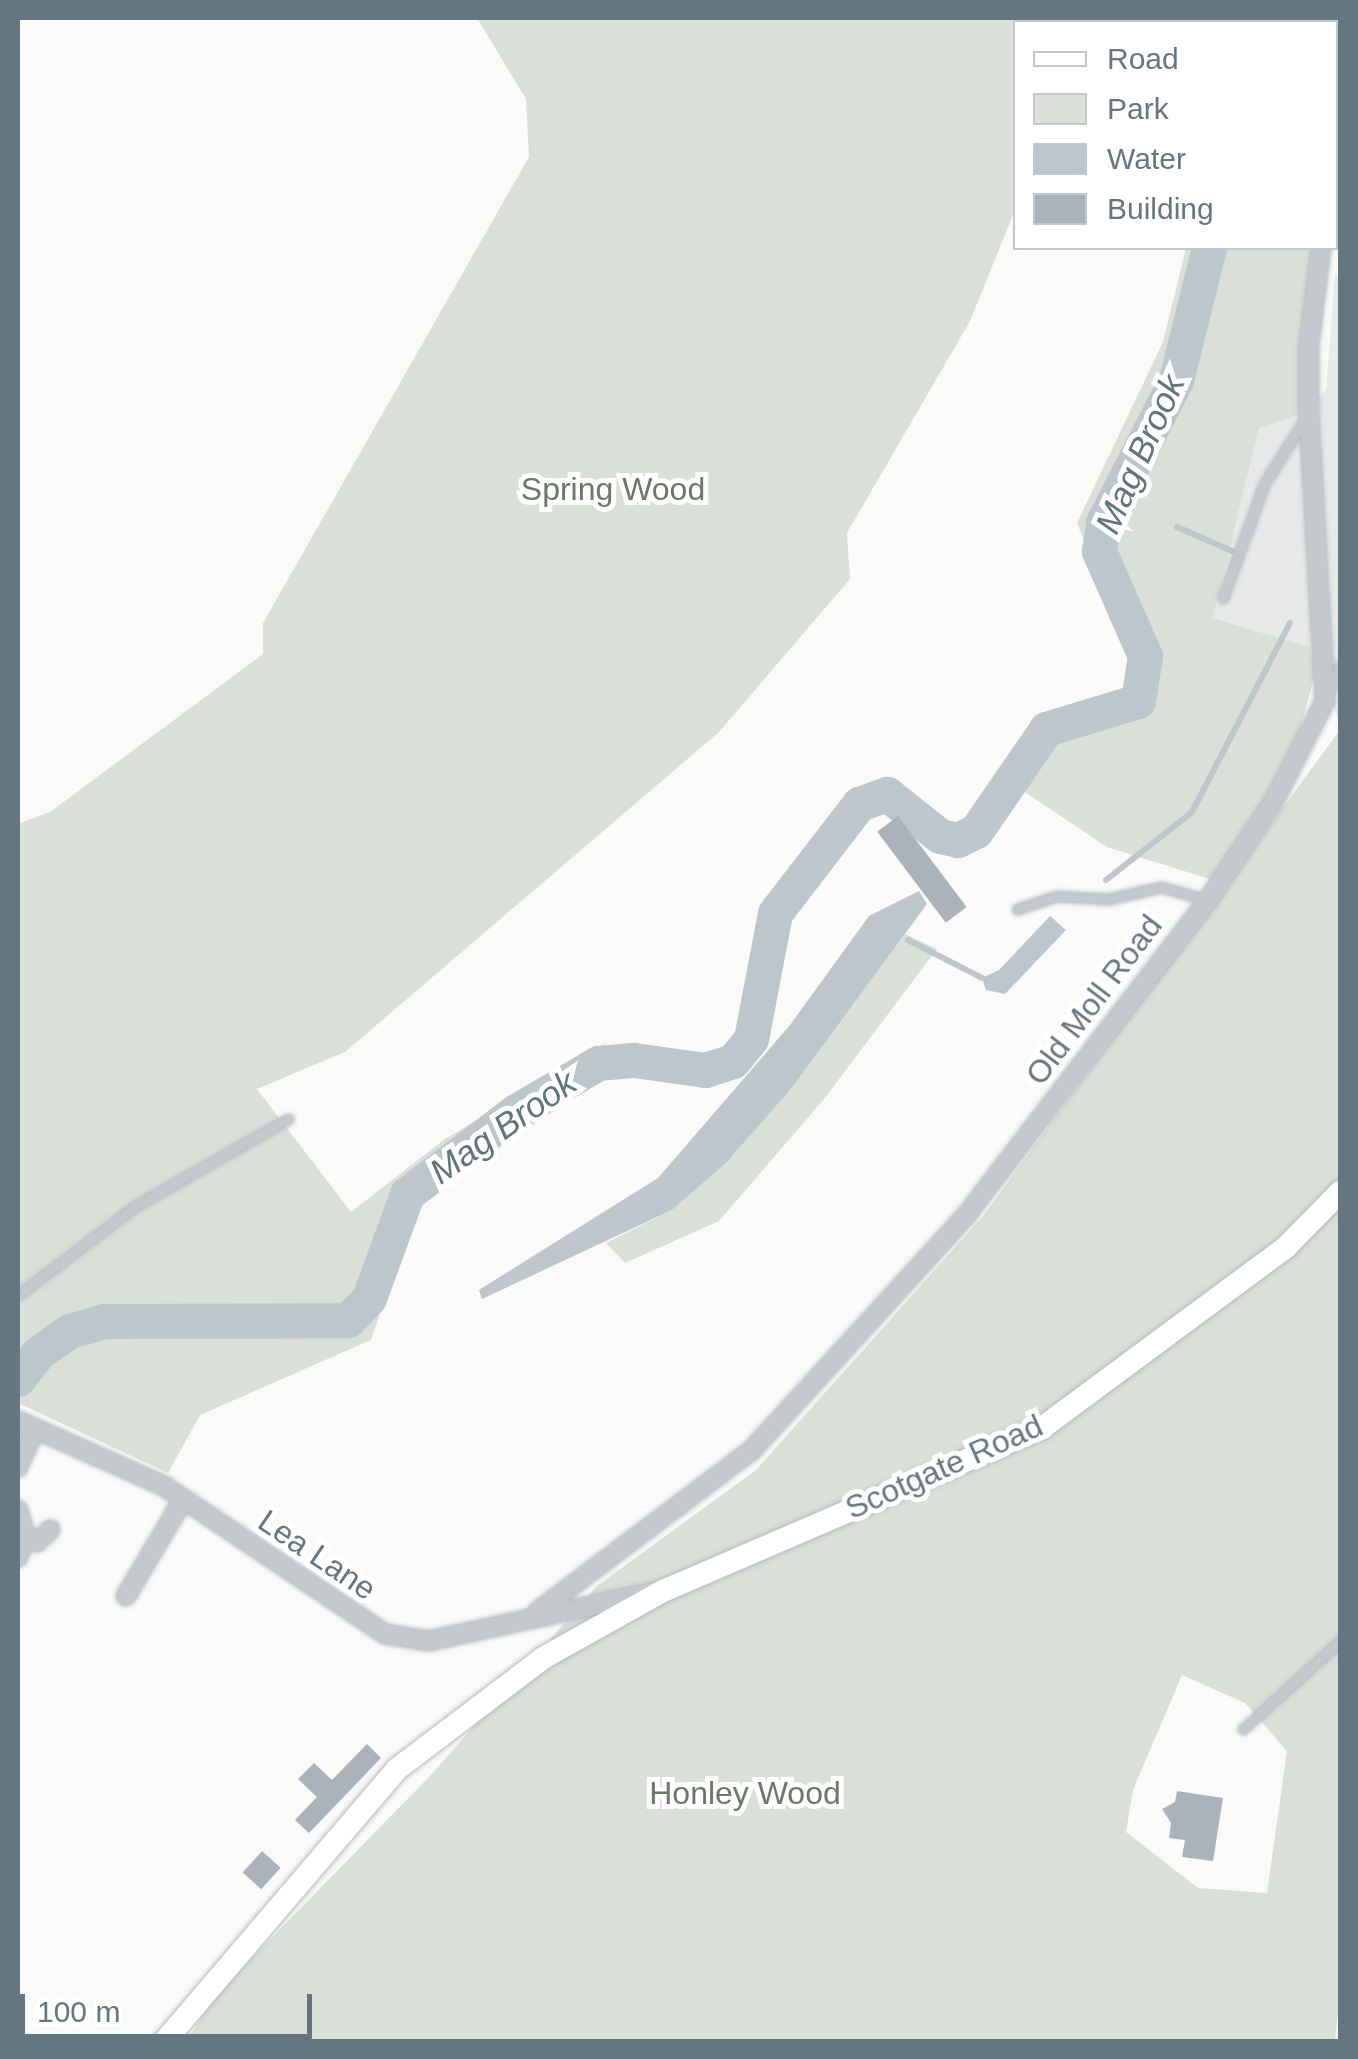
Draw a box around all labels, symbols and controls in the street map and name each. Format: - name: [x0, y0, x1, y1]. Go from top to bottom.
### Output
- legend: [1013, 20, 1338, 250]
- text: Road: [1107, 42, 1179, 75]
- text: Park: [1107, 92, 1169, 125]
- text: Water: [1107, 142, 1186, 175]
- text: Building: [1107, 192, 1214, 225]
- water label: Mag Brook: [1086, 368, 1194, 540]
- park label: Spring Wood: [521, 470, 705, 508]
- street label: Old Moll Road: [1018, 907, 1170, 1093]
- water label: Mag Brook: [422, 1061, 584, 1193]
- street label: Scotgate Road: [839, 1406, 1049, 1528]
- street label: Lea Lane: [251, 1502, 383, 1608]
- park label: Honley Wood: [649, 1774, 841, 1812]
- scale bar: [25, 1974, 318, 2036]
- text: 100 m: [37, 1995, 120, 2028]

